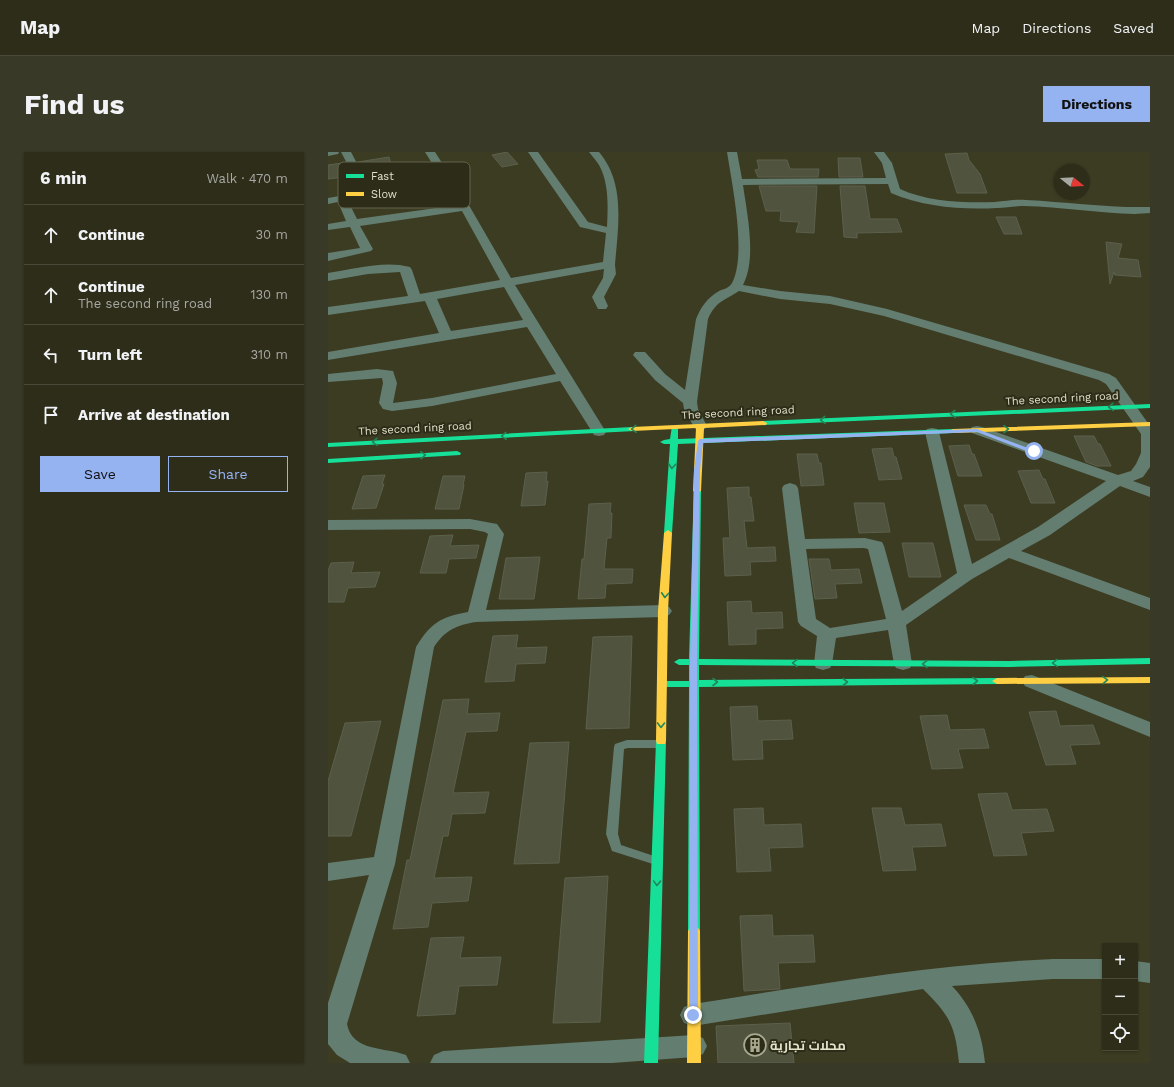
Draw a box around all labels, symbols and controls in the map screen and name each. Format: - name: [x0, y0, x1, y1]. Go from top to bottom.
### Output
- text: Map: [20, 16, 60, 39]
- text: Map: [972, 20, 1000, 36]
- text: Directions: [1022, 20, 1091, 36]
- text: Saved: [1113, 20, 1154, 36]
- button: Directions: [1043, 86, 1150, 122]
- text: Find us: [24, 88, 124, 121]
- legend: [338, 162, 470, 208]
- north arrow: [1054, 164, 1090, 200]
- text: 6 min: [40, 168, 87, 188]
- text: Fast: [371, 170, 394, 183]
- text: Walk · 470 m: [207, 171, 288, 186]
- text: Slow: [371, 188, 397, 201]
- icon: ahead: [40, 224, 62, 246]
- text: Continue: [78, 226, 145, 244]
- text: 30 m: [256, 227, 288, 242]
- text: Continue: [78, 278, 145, 296]
- icon: ahead: [40, 284, 62, 306]
- text: 130 m: [250, 287, 288, 302]
- text: The second ring road: [78, 296, 212, 311]
- icon: left: [40, 344, 62, 366]
- text: Turn left: [78, 346, 142, 364]
- text: 310 m: [250, 347, 288, 362]
- street label: The second ring road: [1005, 389, 1119, 408]
- street label: The second ring road: [681, 403, 795, 422]
- one-way arrow: [1108, 403, 1114, 412]
- icon: arrive: [40, 404, 62, 426]
- text: Arrive at destination: [78, 406, 230, 424]
- one-way arrow: [950, 410, 956, 419]
- one-way arrow: [820, 416, 826, 424]
- street label: The second ring road: [358, 419, 472, 438]
- one-way arrow: [631, 425, 637, 434]
- one-way arrow: [1003, 425, 1009, 434]
- one-way arrow: [501, 432, 507, 440]
- one-way arrow: [372, 438, 378, 447]
- route start: [1025, 442, 1043, 460]
- one-way arrow: [420, 451, 426, 460]
- button: Save: [40, 456, 160, 492]
- button: Share: [168, 456, 288, 492]
- one-way arrow: [668, 463, 677, 469]
- one-way arrow: [660, 592, 669, 598]
- one-way arrow: [792, 659, 798, 667]
- one-way arrow: [1052, 659, 1058, 667]
- one-way arrow: [922, 660, 928, 668]
- one-way arrow: [1102, 676, 1108, 684]
- one-way arrow: [972, 677, 978, 685]
- one-way arrow: [712, 678, 718, 686]
- one-way arrow: [842, 678, 848, 686]
- one-way arrow: [657, 722, 666, 728]
- one-way arrow: [653, 880, 661, 886]
- map controls: [1102, 943, 1138, 1051]
- button: +: [1102, 943, 1138, 979]
- button: −: [1102, 979, 1138, 1015]
- route end: [684, 1006, 702, 1024]
- button: locate: [1102, 1015, 1138, 1051]
- building icon: محلات تجارية: [742, 1032, 768, 1058]
- place label: محلات تجارية: [770, 1038, 846, 1053]

